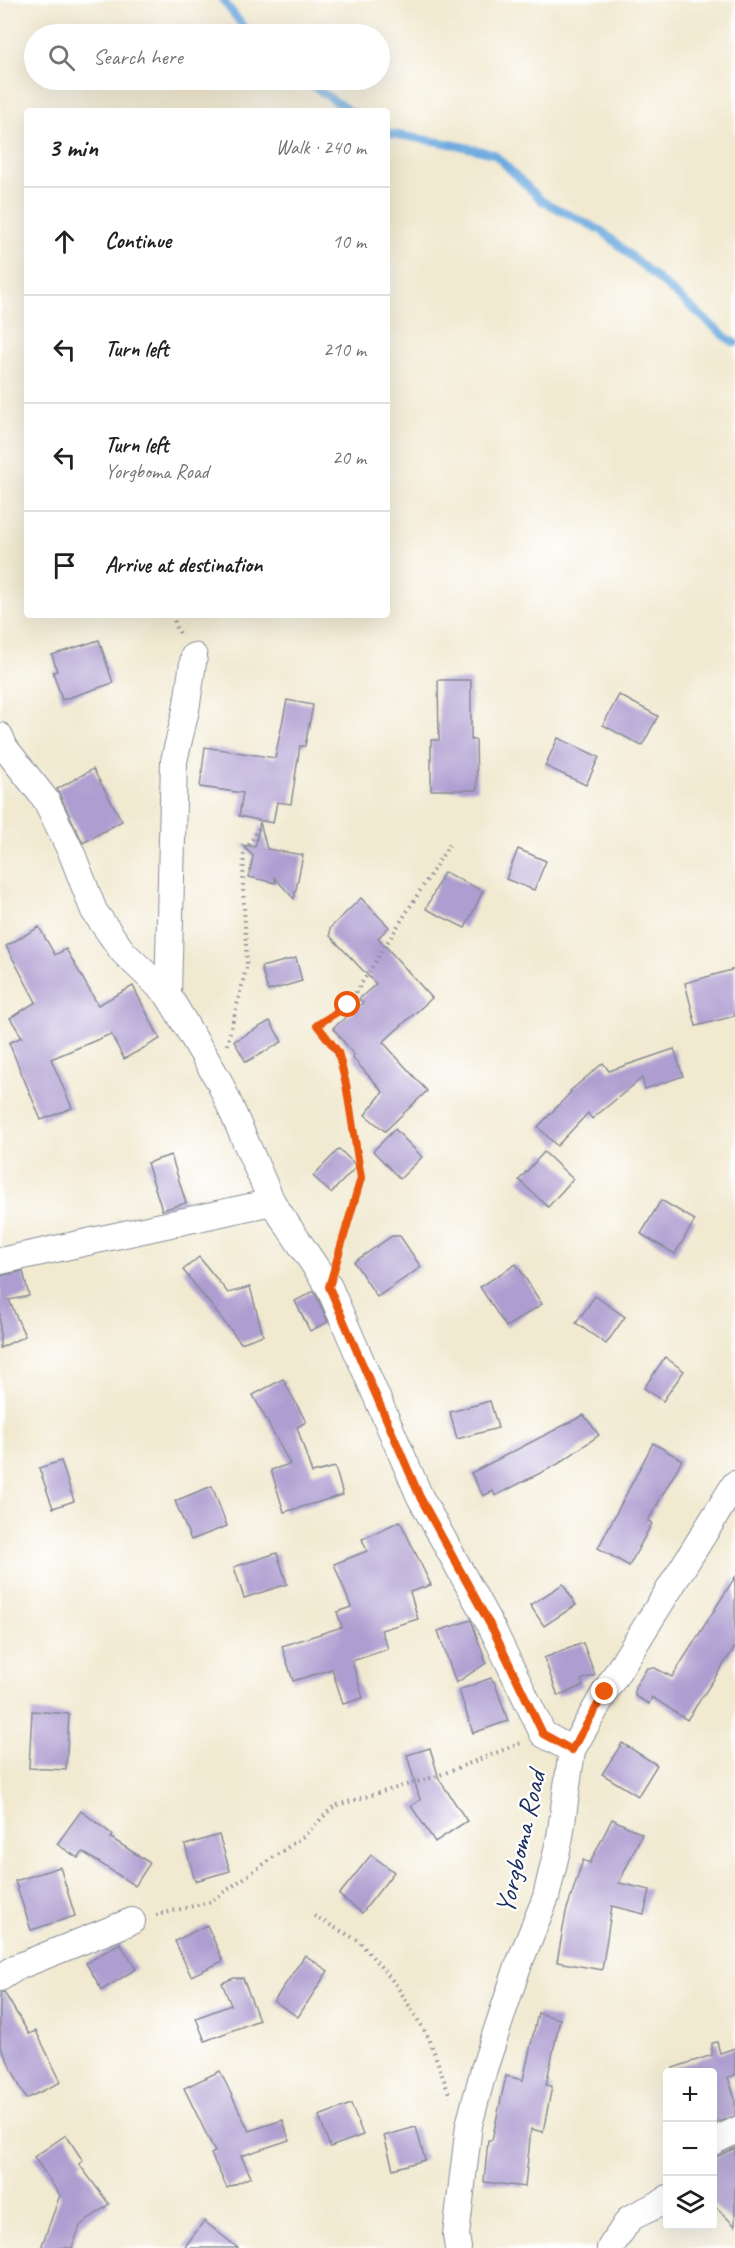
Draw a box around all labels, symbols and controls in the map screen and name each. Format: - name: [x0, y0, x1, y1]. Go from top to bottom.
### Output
- search box: [24, 24, 390, 90]
- icon: search: [45, 41, 78, 74]
- text: Search here: [93, 43, 183, 71]
- text: 3 min: [48, 131, 98, 164]
- text: Walk · 240 m: [276, 135, 366, 160]
- icon: ahead: [48, 225, 81, 258]
- text: Continue: [105, 227, 171, 255]
- text: 10 m: [332, 229, 366, 254]
- icon: left: [48, 333, 81, 366]
- text: Turn left: [105, 335, 169, 363]
- text: 210 m: [323, 337, 366, 362]
- text: Turn left: [105, 431, 169, 459]
- icon: left: [48, 441, 81, 474]
- text: 20 m: [332, 445, 366, 470]
- text: Yorgboma Road: [105, 459, 209, 484]
- icon: arrive: [48, 549, 81, 582]
- text: Arrive at destination: [105, 551, 262, 579]
- route start: [334, 991, 360, 1017]
- route end: [591, 1678, 617, 1704]
- street label: Yorgboma Road: [487, 1763, 554, 1917]
- map controls: [663, 2068, 717, 2230]
- button: +: [663, 2068, 717, 2122]
- button: −: [663, 2122, 717, 2176]
- button: layers: [663, 2176, 717, 2230]

